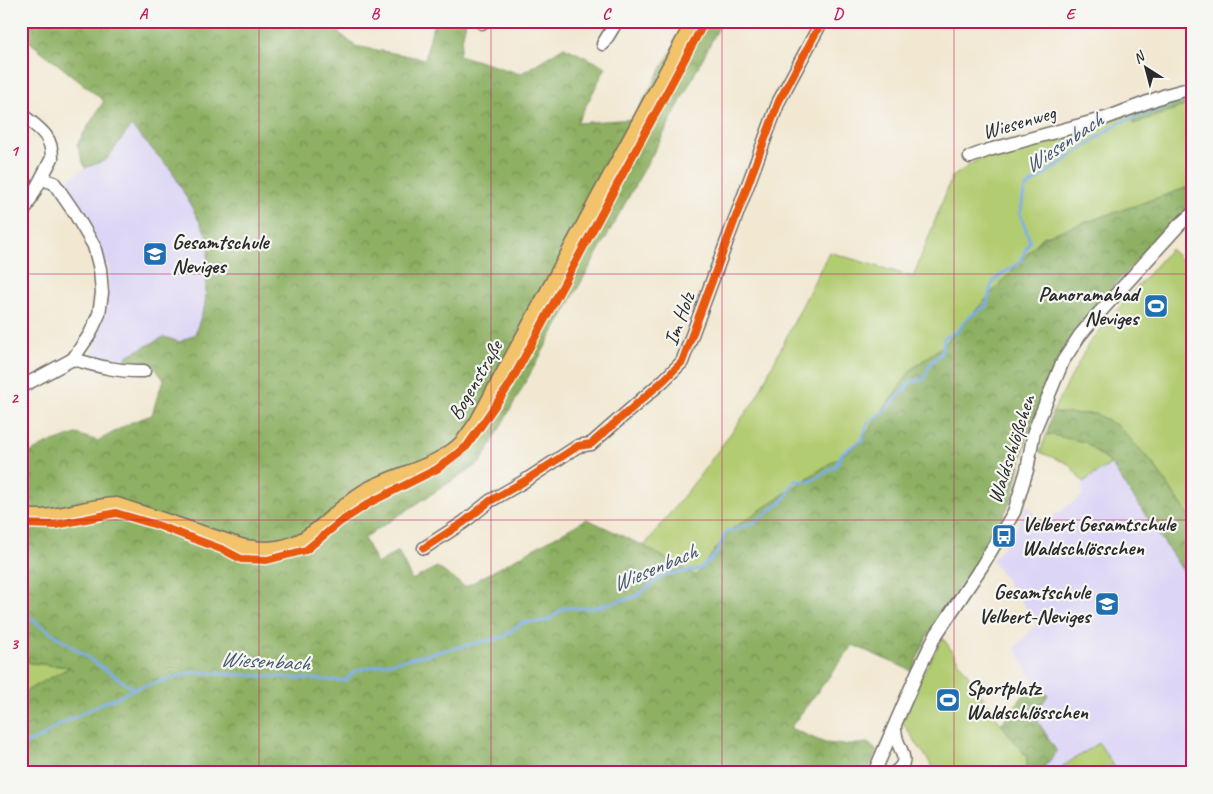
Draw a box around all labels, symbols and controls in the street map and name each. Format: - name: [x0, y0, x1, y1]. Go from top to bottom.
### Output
- text: A: [139, 4, 149, 24]
- text: B: [371, 4, 381, 24]
- text: C: [602, 4, 612, 24]
- text: D: [833, 4, 844, 24]
- text: E: [1066, 4, 1077, 24]
- north arrow: [1120, 42, 1170, 92]
- text: N: [1130, 47, 1149, 67]
- street label: Wiesenweg: [979, 99, 1060, 145]
- water label: Wiesenbach: [1019, 105, 1110, 179]
- text: 1: [10, 141, 19, 161]
- place label: Gesamtschule Neviges: [172, 229, 270, 279]
- school or university icon: Gesamtschule Neviges: [142, 241, 168, 267]
- place label: Panoramabad Neviges: [1038, 281, 1142, 331]
- street label: Im Holz: [657, 288, 701, 349]
- sports icon: Panoramabad Neviges: [1143, 293, 1169, 319]
- street label: Bogenstraße: [442, 334, 509, 424]
- text: 2: [10, 388, 19, 408]
- street label: Waldschlößchen: [981, 390, 1041, 507]
- place label: Velbert Gesamtschule Waldschlösschen: [1022, 511, 1177, 561]
- bus stop icon: Velbert Gesamtschule Waldschlösschen: [991, 523, 1017, 549]
- water label: Wiesenbach: [608, 537, 703, 598]
- place label: Gesamtschule Velbert-Neviges: [978, 579, 1093, 629]
- school or university icon: Gesamtschule Velbert-Neviges: [1094, 591, 1120, 617]
- text: 3: [10, 634, 19, 654]
- water label: Wiesenbach: [220, 645, 312, 677]
- place label: Sportplatz Waldschlösschen: [966, 675, 1088, 725]
- sports icon: Sportplatz Waldschlösschen: [935, 687, 961, 713]

